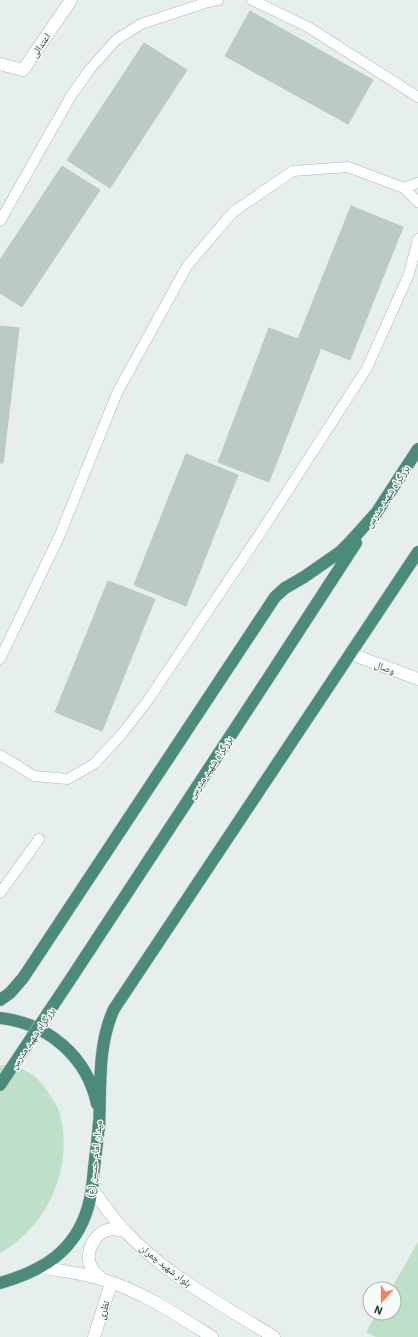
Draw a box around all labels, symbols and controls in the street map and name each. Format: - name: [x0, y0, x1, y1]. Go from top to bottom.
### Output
- street label: اعتدالی: [27, 30, 53, 60]
- street label: بزرگراه شهید مدرس: [362, 462, 413, 530]
- street label: وصال: [373, 658, 397, 677]
- street label: بزرگراه شهید مدرس: [185, 733, 236, 801]
- street label: بزرگراه شهید مدرس: [7, 1005, 58, 1072]
- street label: میدان امام حسین (ع): [84, 1119, 106, 1199]
- street label: بلوار شهید چمران: [137, 1241, 194, 1290]
- north arrow: [362, 1281, 402, 1321]
- street label: نظری: [94, 1299, 113, 1321]
- text: N: [372, 1302, 385, 1318]

